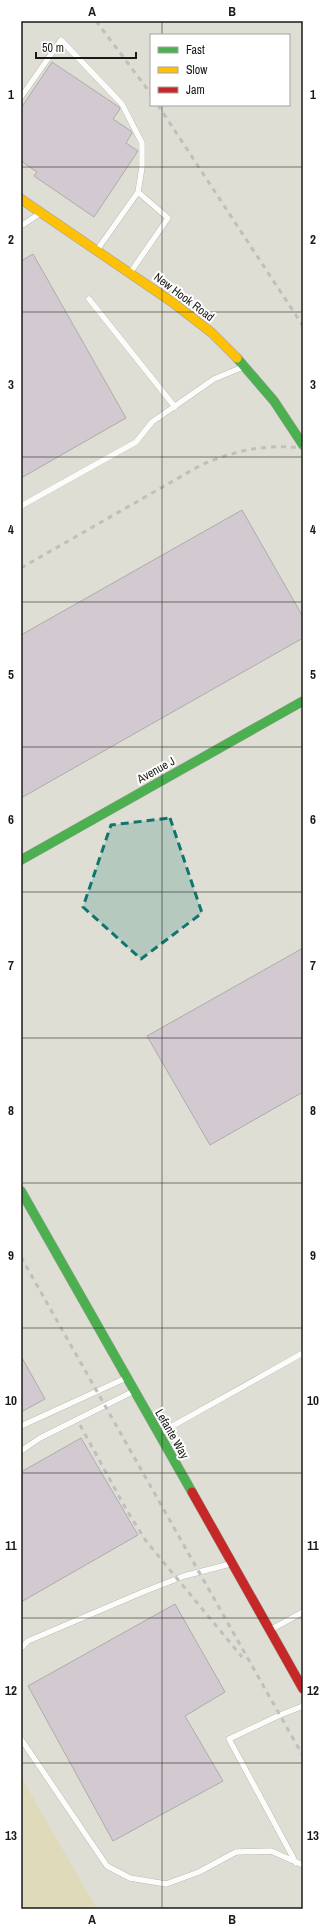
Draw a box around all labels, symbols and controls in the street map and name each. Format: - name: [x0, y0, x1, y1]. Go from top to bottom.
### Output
- text: A: [88, 3, 96, 20]
- text: B: [228, 3, 236, 20]
- scale bar: [36, 34, 136, 60]
- legend: [150, 34, 290, 106]
- text: 50 m: [42, 40, 64, 56]
- text: Fast: [186, 42, 205, 58]
- text: Slow: [186, 62, 208, 78]
- text: Jam: [186, 82, 205, 98]
- text: 1: [8, 86, 14, 103]
- text: 1: [310, 86, 316, 103]
- text: 2: [8, 231, 14, 248]
- text: 2: [310, 231, 316, 248]
- street label: New Hook Road: [151, 269, 217, 325]
- text: 3: [8, 376, 14, 393]
- text: 3: [310, 376, 316, 393]
- text: 4: [8, 521, 14, 538]
- text: 4: [310, 521, 316, 538]
- text: 5: [8, 666, 14, 683]
- text: 5: [310, 666, 316, 683]
- street label: Avenue J: [133, 753, 178, 787]
- text: 6: [8, 811, 14, 828]
- text: 6: [310, 811, 316, 828]
- text: 7: [8, 957, 14, 974]
- text: 7: [310, 957, 316, 974]
- text: 8: [8, 1102, 14, 1119]
- text: 8: [310, 1102, 316, 1119]
- text: 9: [8, 1247, 14, 1264]
- text: 9: [310, 1247, 316, 1264]
- text: 10: [5, 1392, 17, 1409]
- text: 10: [307, 1392, 319, 1409]
- street label: Lefante Way: [151, 1406, 193, 1462]
- text: 11: [5, 1537, 17, 1554]
- text: 11: [307, 1537, 319, 1554]
- text: 12: [5, 1682, 17, 1699]
- text: 12: [307, 1682, 319, 1699]
- text: 13: [5, 1827, 17, 1844]
- text: 13: [307, 1827, 319, 1844]
- text: A: [88, 1911, 96, 1928]
- text: B: [228, 1911, 236, 1928]

